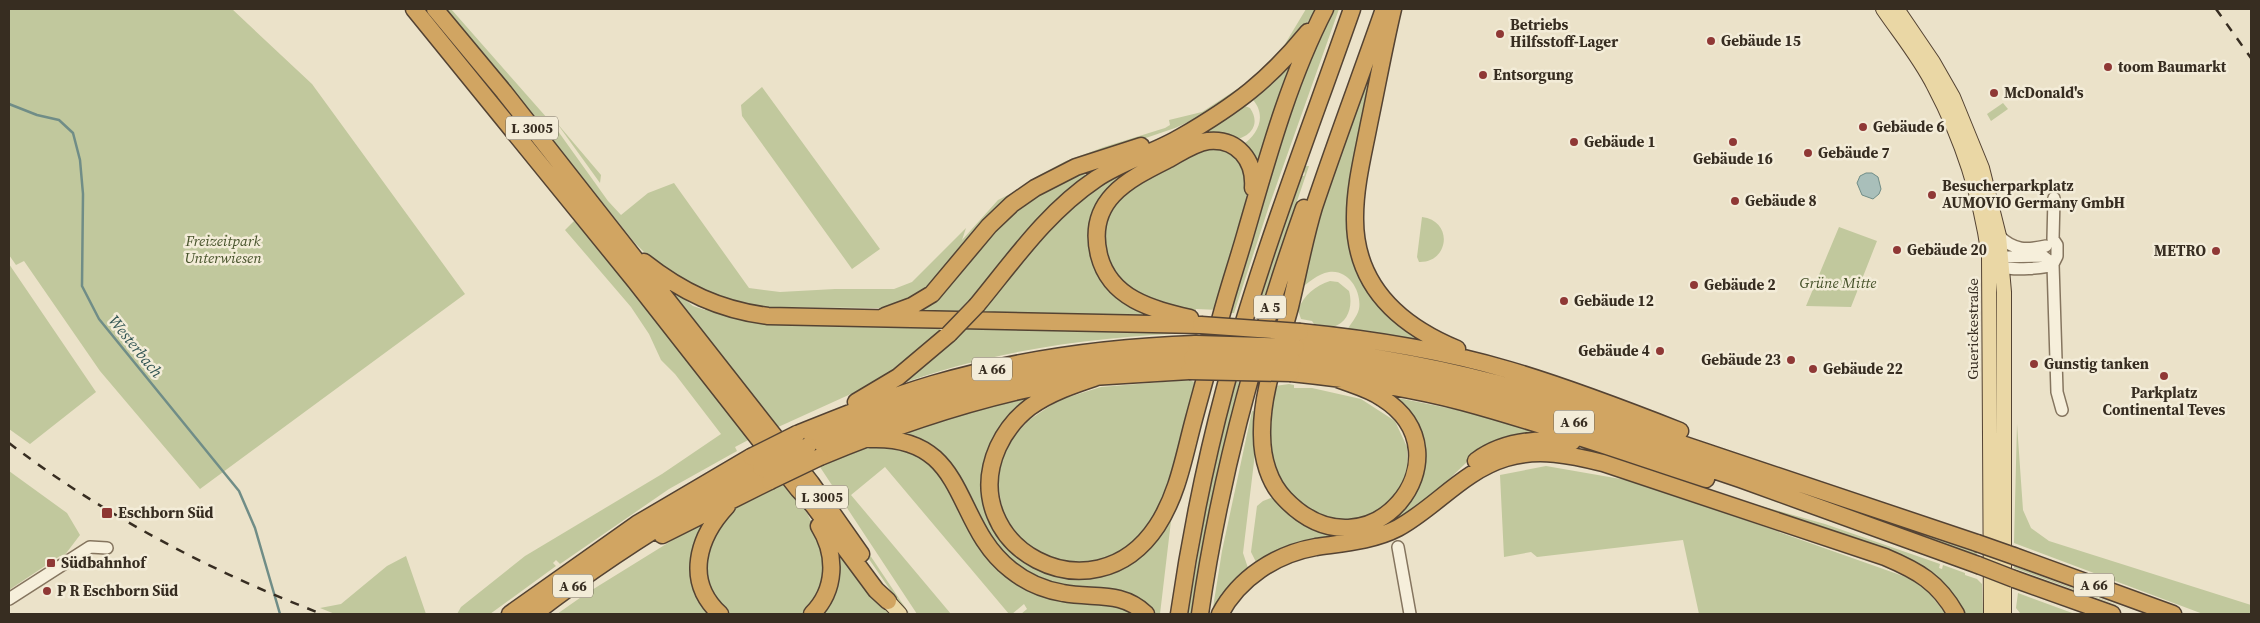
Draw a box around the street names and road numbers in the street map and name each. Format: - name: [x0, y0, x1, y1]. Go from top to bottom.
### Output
- road number: L 3005: [506, 116, 558, 140]
- street label: Guerickestraße: [1962, 278, 1983, 380]
- road number: A 5: [1254, 296, 1286, 318]
- road number: A 66: [972, 358, 1012, 380]
- road number: A 66: [1554, 411, 1594, 434]
- road number: L 3005: [796, 486, 848, 508]
- road number: A 66: [553, 574, 593, 598]
- road number: A 66: [2074, 574, 2114, 596]

